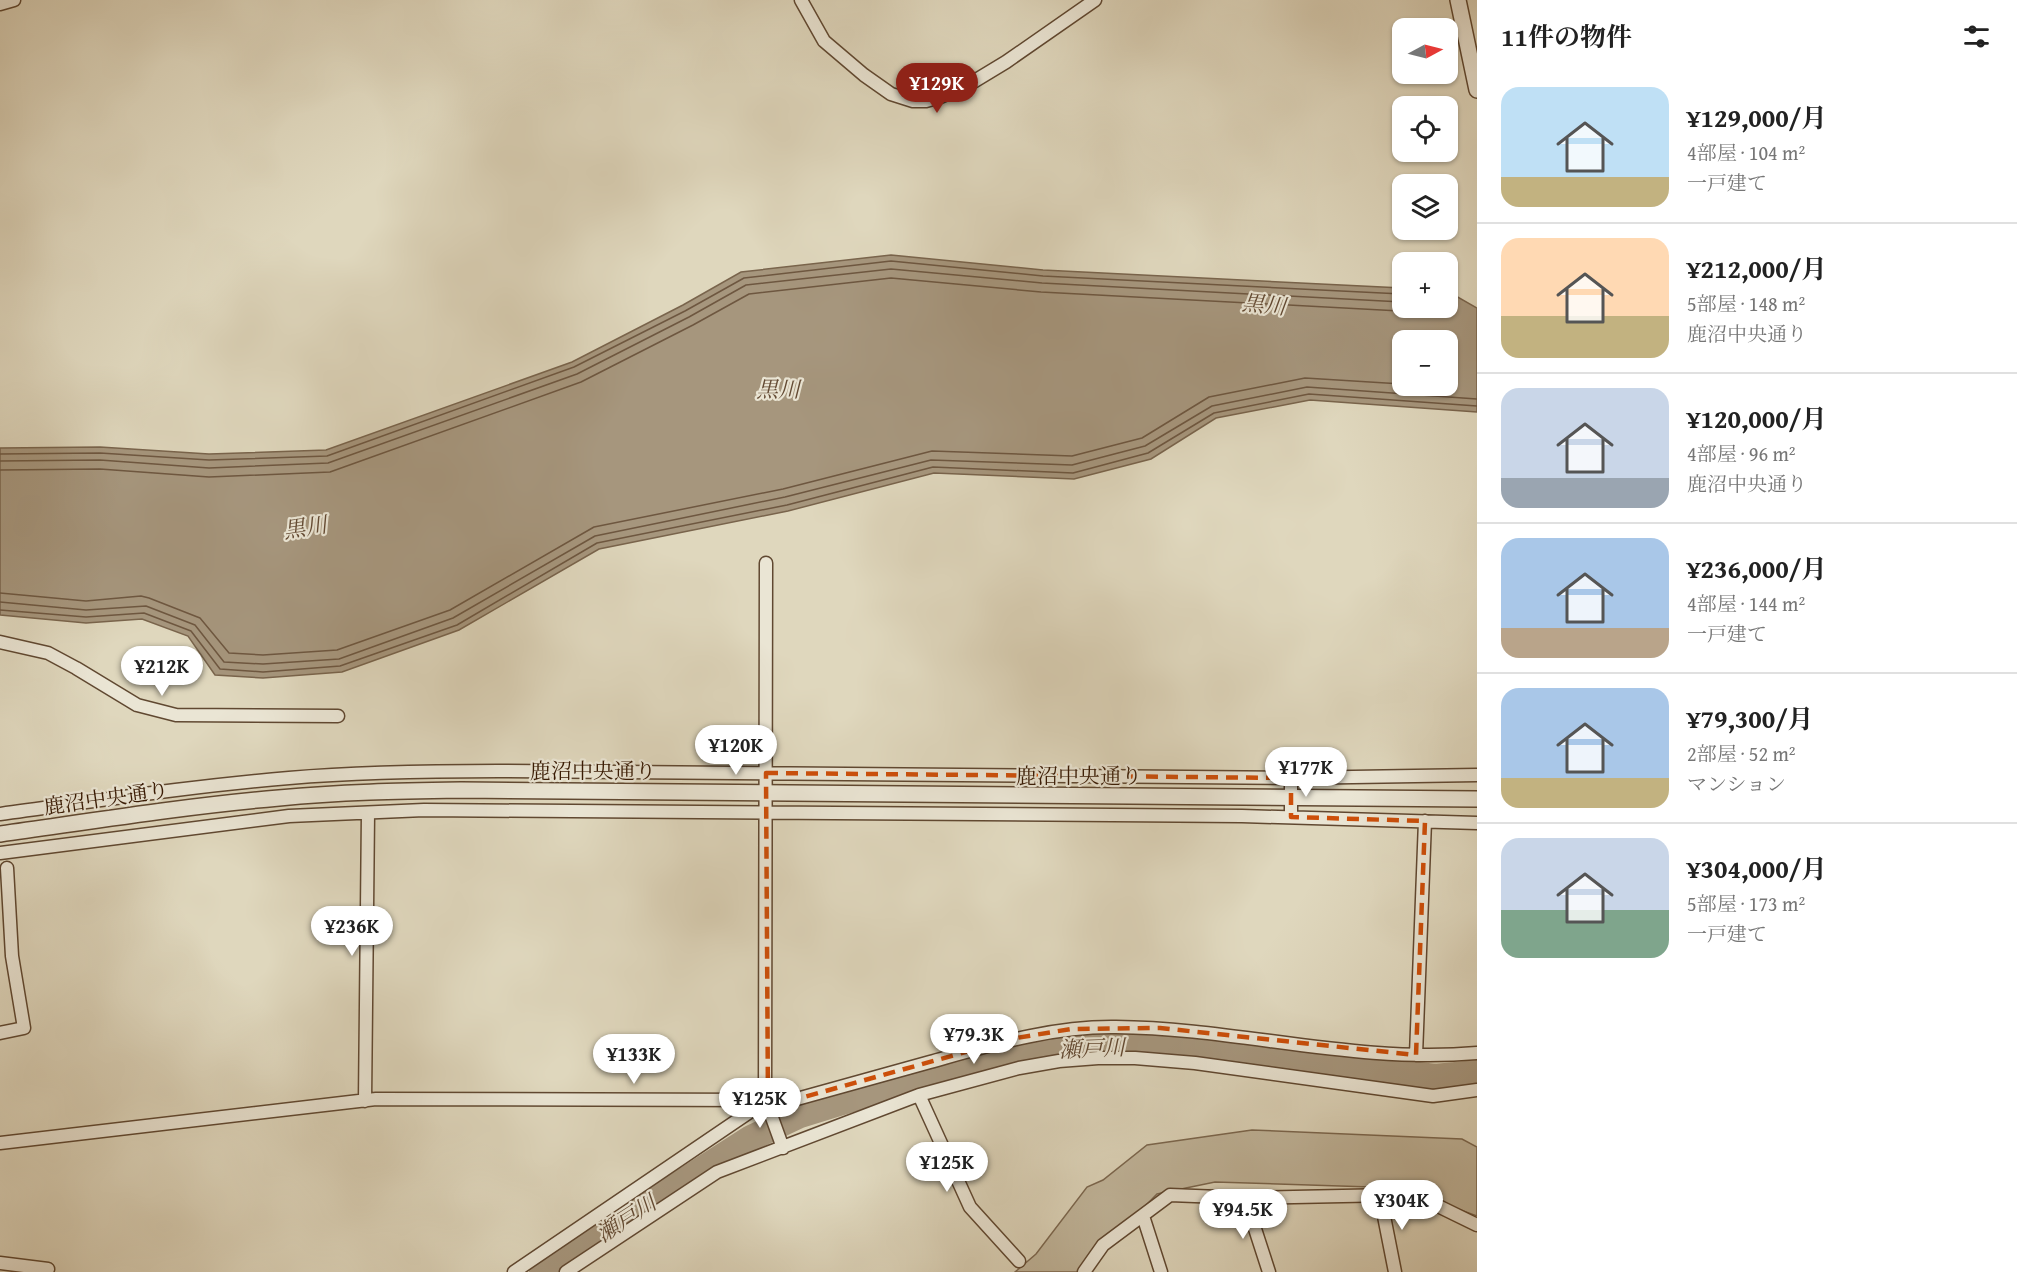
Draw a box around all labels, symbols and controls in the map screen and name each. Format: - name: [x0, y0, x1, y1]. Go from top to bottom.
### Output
- text: 11件の物件: [1501, 17, 1632, 56]
- north arrow: [1392, 18, 1458, 84]
- map controls: [1392, 18, 1458, 396]
- icon: filters: [1960, 20, 1993, 53]
- pin: ¥129K: [895, 63, 979, 114]
- text: ¥129K: [910, 68, 964, 97]
- button: locate: [1392, 96, 1458, 162]
- text: ¥129,000/月: [1687, 98, 1827, 137]
- icon: home: [1549, 111, 1621, 183]
- text: 4部屋 · 104 m²: [1687, 138, 1805, 167]
- text: 一戸建て: [1687, 168, 1767, 197]
- button: layers: [1392, 174, 1458, 240]
- text: ¥212,000/月: [1687, 249, 1827, 288]
- button: +: [1392, 252, 1458, 318]
- icon: home: [1549, 262, 1621, 334]
- water label: 黒川: [1240, 286, 1290, 322]
- text: 5部屋 · 148 m²: [1687, 289, 1805, 318]
- text: 鹿沼中央通り: [1687, 319, 1807, 348]
- button: −: [1392, 330, 1458, 396]
- water label: 黒川: [756, 373, 802, 405]
- text: ¥120,000/月: [1687, 399, 1827, 438]
- icon: home: [1549, 412, 1621, 484]
- text: 4部屋 · 96 m²: [1687, 439, 1796, 468]
- text: 鹿沼中央通り: [1687, 469, 1807, 498]
- water label: 黒川: [281, 507, 331, 546]
- text: ¥236,000/月: [1687, 549, 1827, 588]
- icon: home: [1549, 562, 1621, 634]
- text: 4部屋 · 144 m²: [1687, 589, 1805, 618]
- text: 一戸建て: [1687, 619, 1767, 648]
- pin: ¥212K: [120, 646, 204, 697]
- text: ¥212K: [135, 651, 189, 680]
- text: ¥79,300/月: [1687, 699, 1814, 738]
- icon: home: [1549, 712, 1621, 784]
- pin: ¥120K: [694, 725, 778, 776]
- text: ¥120K: [709, 730, 763, 759]
- text: 2部屋 · 52 m²: [1687, 739, 1796, 768]
- pin: ¥177K: [1264, 747, 1348, 798]
- text: ¥177K: [1279, 752, 1333, 781]
- street label: 鹿沼中央通り: [530, 755, 656, 786]
- street label: 鹿沼中央通り: [1016, 760, 1142, 791]
- text: マンション: [1687, 769, 1786, 798]
- street label: 鹿沼中央通り: [41, 774, 171, 822]
- text: ¥304,000/月: [1687, 849, 1827, 888]
- icon: home: [1549, 862, 1621, 934]
- text: 5部屋 · 173 m²: [1687, 889, 1805, 918]
- pin: ¥236K: [310, 906, 394, 957]
- text: ¥236K: [325, 911, 379, 940]
- text: 一戸建て: [1687, 919, 1767, 948]
- pin: ¥79.3K: [925, 1014, 1023, 1065]
- text: ¥79.3K: [944, 1019, 1004, 1048]
- water label: 瀬戸川: [1058, 1031, 1128, 1065]
- pin: ¥133K: [592, 1034, 676, 1085]
- text: ¥133K: [607, 1039, 661, 1068]
- pin: ¥125K: [718, 1078, 802, 1129]
- text: ¥125K: [733, 1083, 787, 1112]
- pin: ¥125K: [905, 1142, 989, 1193]
- text: ¥125K: [920, 1147, 974, 1176]
- pin: ¥304K: [1360, 1180, 1444, 1231]
- text: ¥304K: [1375, 1185, 1429, 1214]
- water label: 瀬戸川: [590, 1186, 664, 1249]
- pin: ¥94.5K: [1194, 1189, 1292, 1240]
- text: ¥94.5K: [1213, 1194, 1273, 1223]

